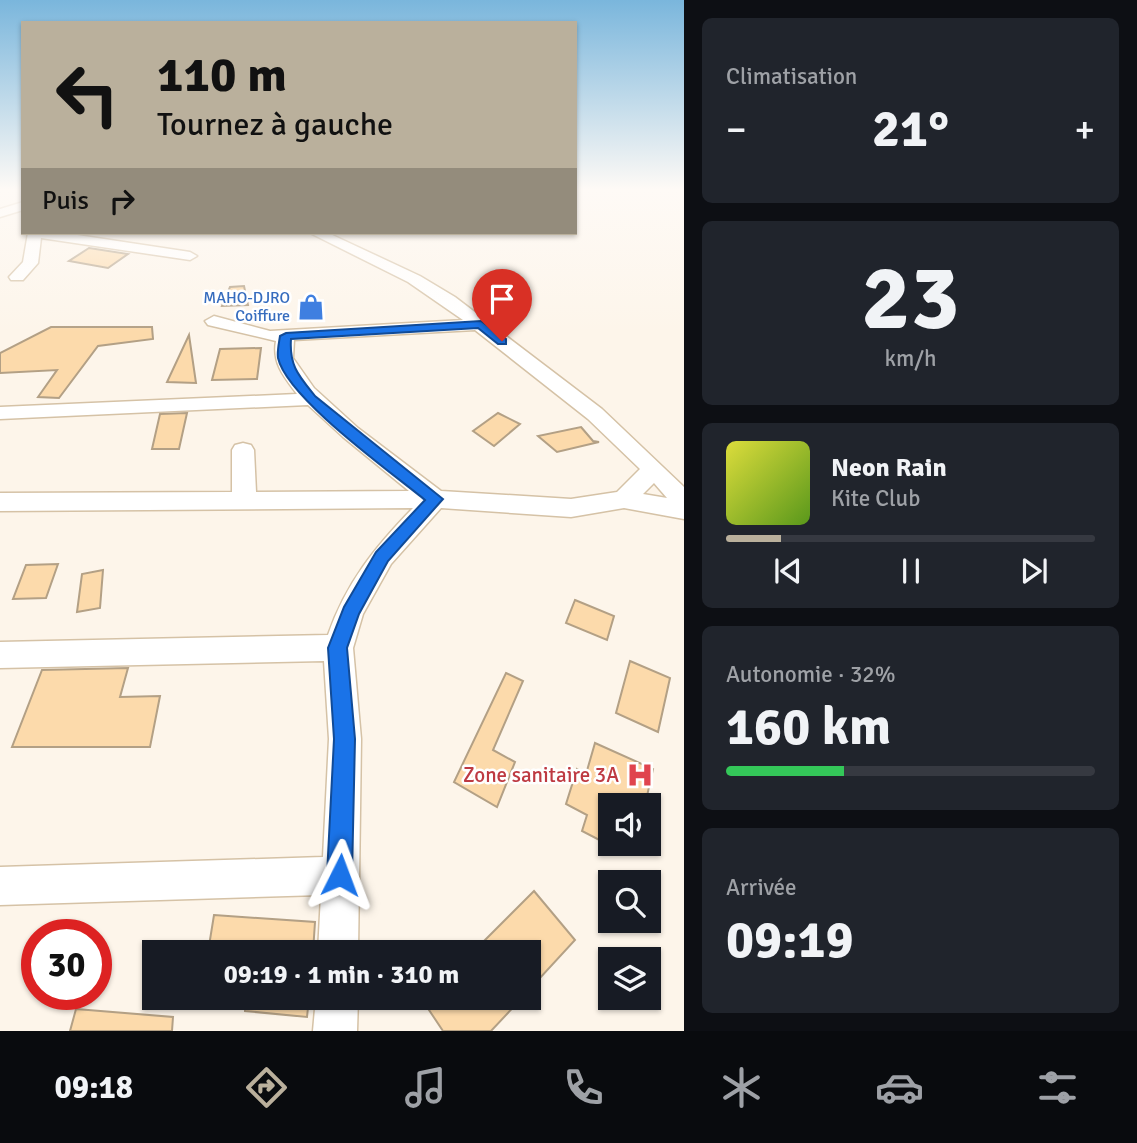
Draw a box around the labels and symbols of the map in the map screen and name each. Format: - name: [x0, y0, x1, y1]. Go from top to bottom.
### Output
- pin: [472, 269, 532, 341]
- place label: MAHO-DJRO Coiffure: [203, 288, 290, 326]
- shop icon: MAHO-DJRO Coiffure: [296, 292, 326, 322]
- hospital icon: Zone sanitaire 3A: [625, 760, 655, 790]
- place label: Zone sanitaire 3A: [463, 762, 619, 788]
- position arrow: [303, 838, 377, 912]
- speed limit sign: 30: [21, 919, 112, 1010]

